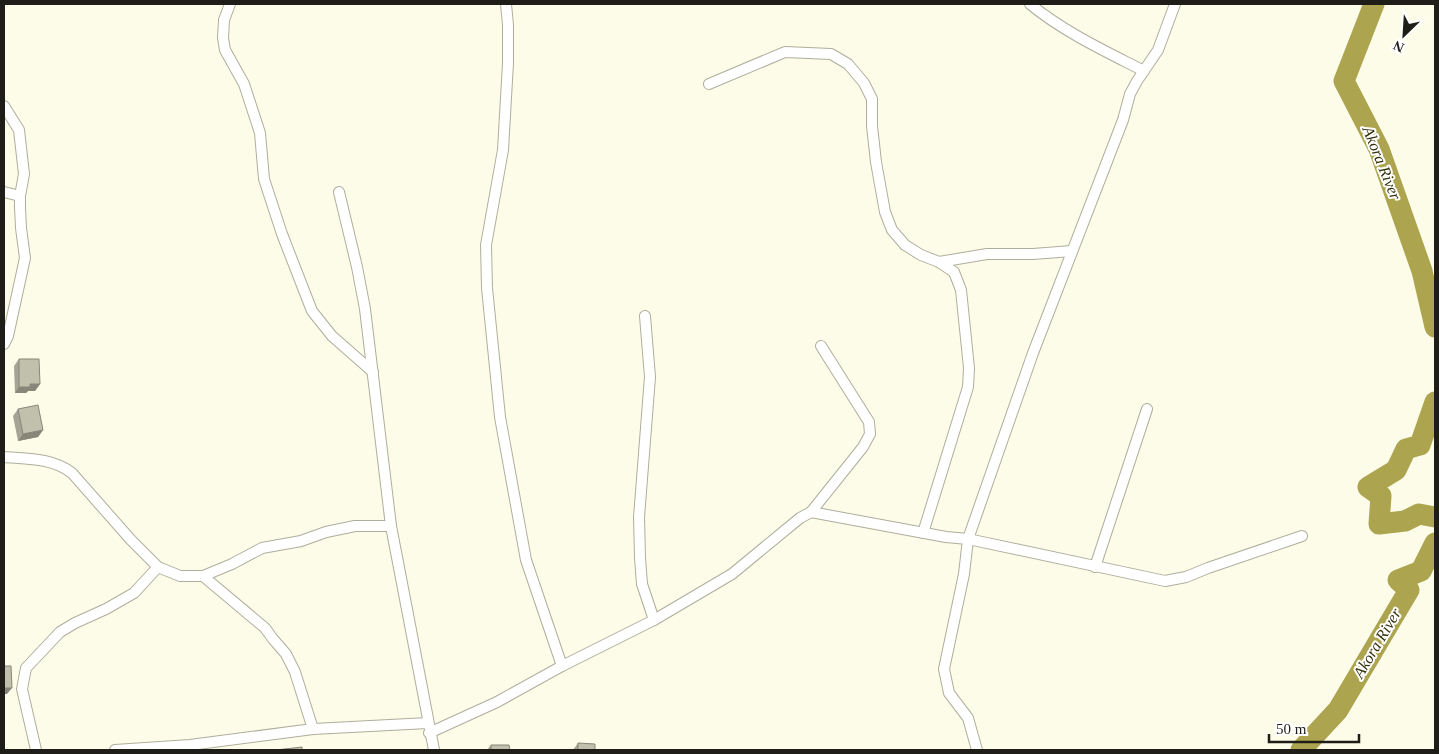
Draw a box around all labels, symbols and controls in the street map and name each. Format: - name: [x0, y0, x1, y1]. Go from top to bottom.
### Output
- north arrow: [1379, 10, 1429, 60]
- text: N: [1391, 37, 1406, 55]
- water label: Akora River: [1359, 123, 1405, 203]
- water label: Akora River: [1349, 605, 1405, 682]
- scale bar: [1269, 712, 1359, 744]
- text: 50 m: [1276, 721, 1307, 737]

